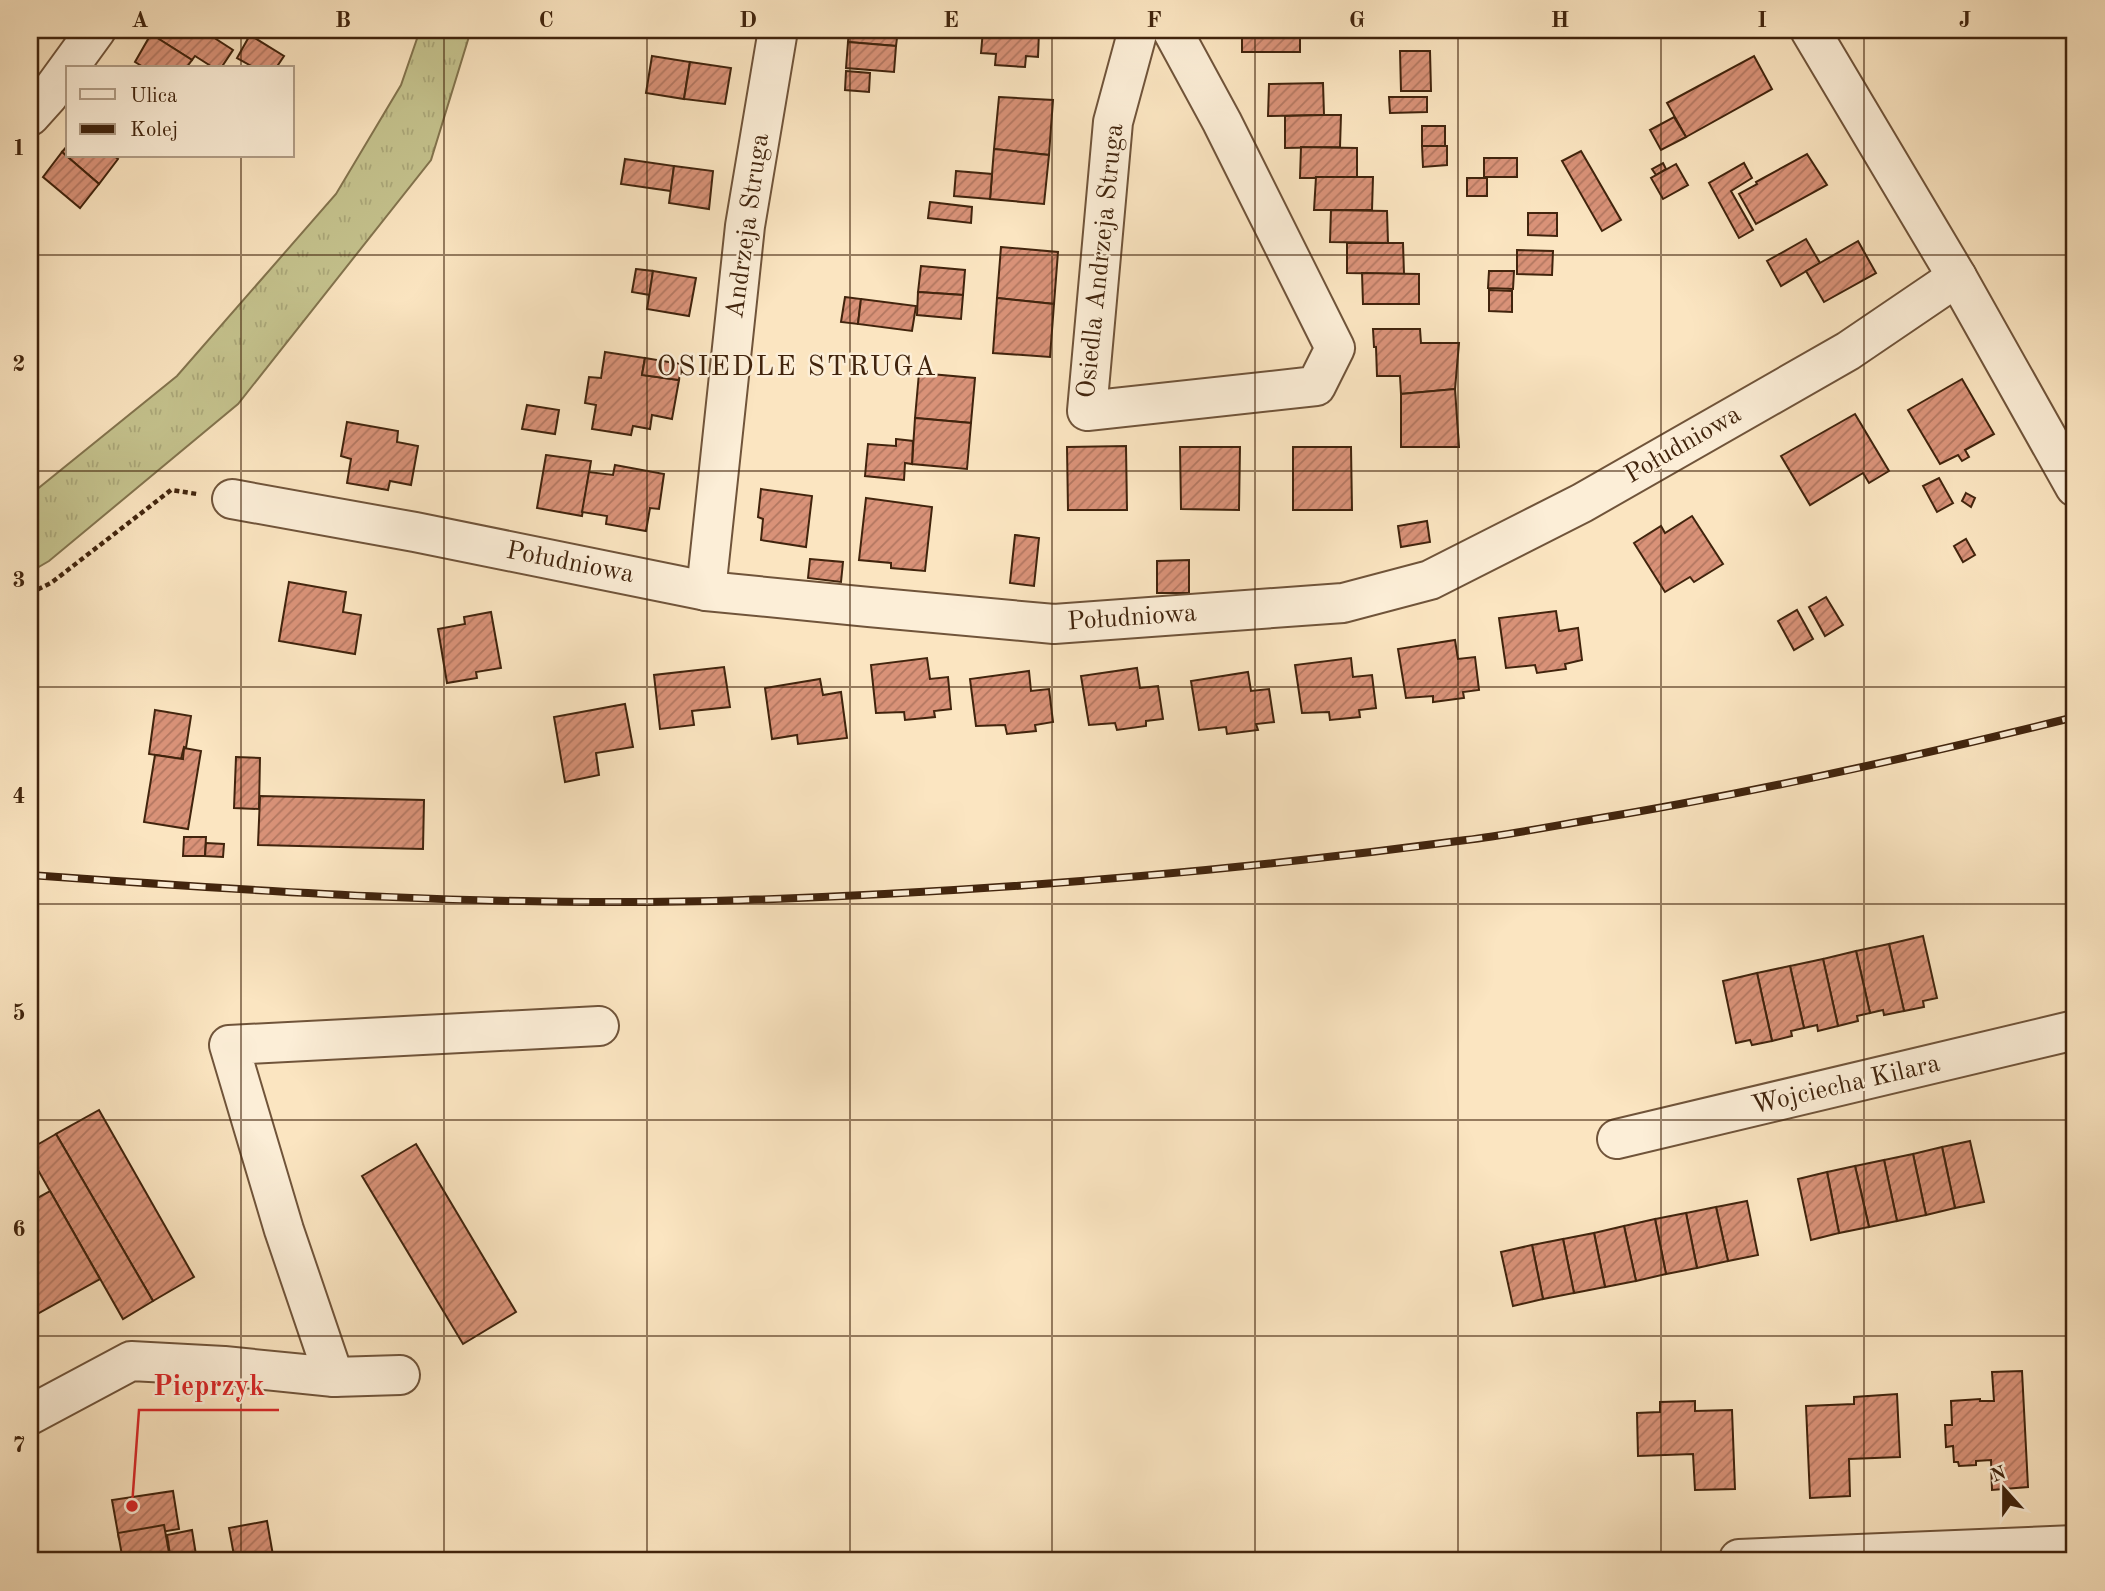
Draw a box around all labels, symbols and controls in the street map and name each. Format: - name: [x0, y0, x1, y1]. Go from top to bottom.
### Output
- text: A: [131, 9, 149, 32]
- text: B: [335, 9, 351, 32]
- text: C: [538, 9, 554, 32]
- text: D: [739, 9, 757, 32]
- text: E: [943, 9, 959, 32]
- text: F: [1146, 9, 1162, 32]
- text: G: [1349, 9, 1365, 32]
- text: H: [1551, 9, 1569, 32]
- text: I: [1757, 9, 1767, 32]
- text: J: [1959, 9, 1971, 32]
- legend: [66, 66, 294, 158]
- text: Ulica: [130, 86, 177, 107]
- text: Kolej: [130, 120, 178, 141]
- street label: Osiedla Andrzeja Struga: [1074, 122, 1128, 400]
- street label: Andrzeja Struga: [722, 132, 774, 320]
- text: 1: [12, 137, 26, 160]
- text: 2: [12, 353, 26, 376]
- district label: OSIEDLE STRUGA: [656, 354, 938, 382]
- street label: Południowa: [1620, 401, 1746, 489]
- street label: Południowa: [504, 538, 636, 588]
- text: 3: [12, 569, 26, 592]
- street label: Południowa: [1066, 601, 1198, 635]
- text: 4: [12, 785, 26, 808]
- text: 5: [12, 1002, 26, 1025]
- street label: Wojciecha Kilara: [1749, 1051, 1943, 1119]
- text: 6: [12, 1218, 26, 1241]
- callout: Pieprzyk: [139, 1361, 279, 1410]
- text: Pieprzyk: [153, 1374, 265, 1402]
- text: 7: [12, 1434, 26, 1457]
- north arrow: [1968, 1454, 2038, 1524]
- text: N: [1989, 1464, 2009, 1487]

